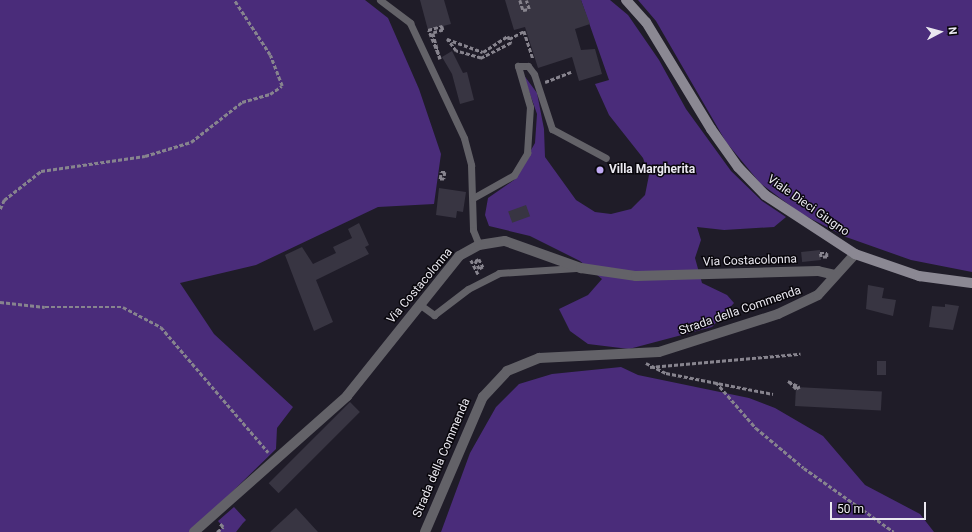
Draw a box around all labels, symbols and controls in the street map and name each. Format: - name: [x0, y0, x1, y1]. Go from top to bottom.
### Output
- north arrow: [920, 12, 960, 52]
- text: N: [946, 26, 959, 35]
- place label: Villa Margherita: [609, 163, 695, 177]
- marker: Villa Margherita: [594, 164, 606, 176]
- street label: Viale Dieci Giugno: [764, 172, 852, 240]
- street label: Via Costacolonna: [384, 245, 456, 327]
- street label: Via Costacolonna: [703, 252, 797, 270]
- street label: Strada della Commenda: [677, 283, 803, 339]
- street label: Strada della Commenda: [410, 396, 474, 520]
- scale bar: [832, 494, 928, 520]
- text: 50 m: [837, 502, 864, 516]

